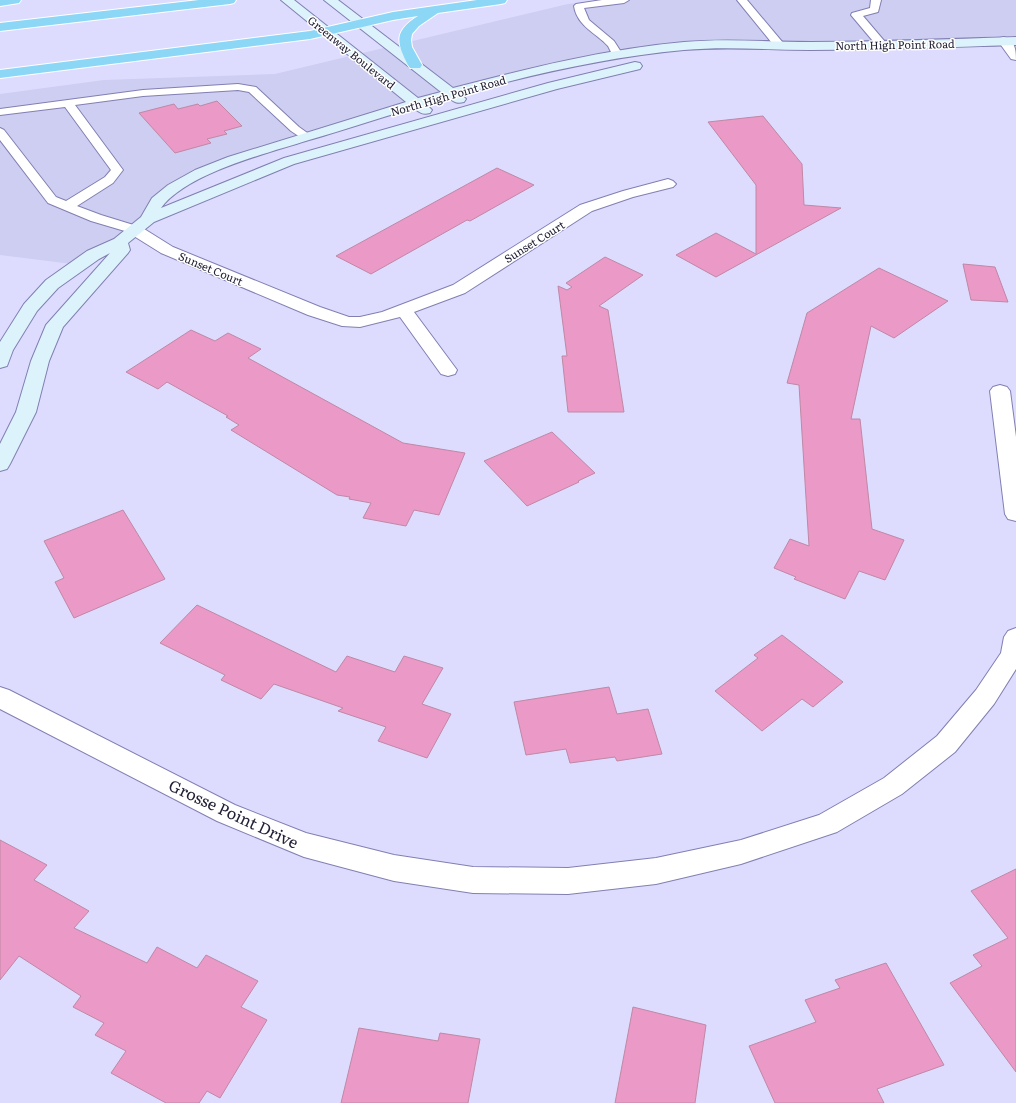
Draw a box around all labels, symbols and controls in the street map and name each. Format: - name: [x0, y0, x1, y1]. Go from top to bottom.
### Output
- street label: Greenway Boulevard: [305, 12, 399, 93]
- street label: North High Point Road: [835, 35, 955, 53]
- street label: North High Point Road: [388, 71, 508, 119]
- street label: Sunset Court: [501, 216, 568, 266]
- street label: Sunset Court: [176, 247, 246, 289]
- street label: Grosse Point Drive: [165, 772, 303, 854]

